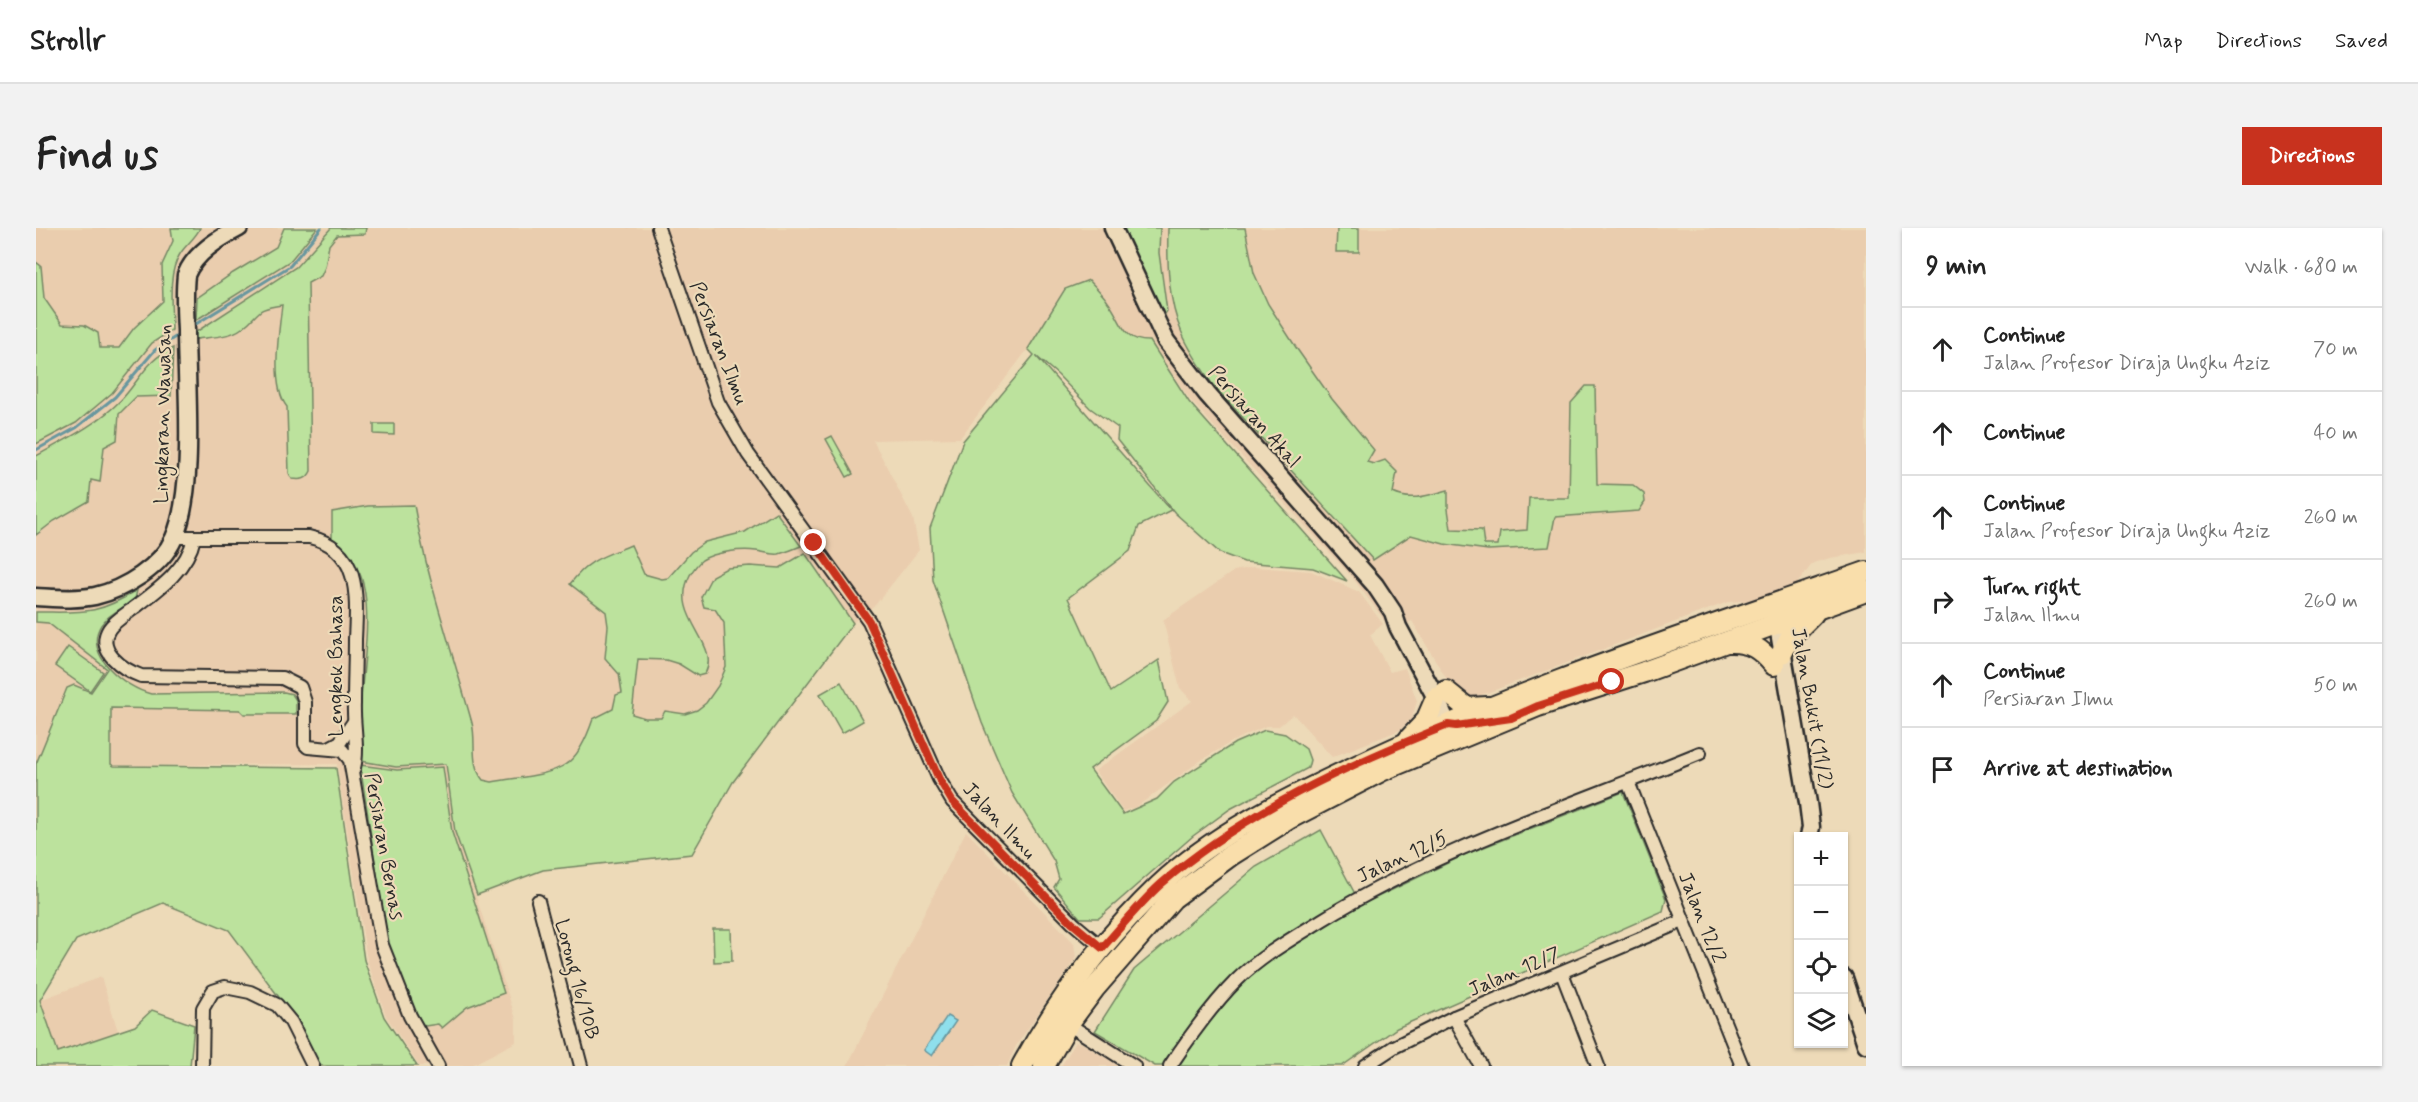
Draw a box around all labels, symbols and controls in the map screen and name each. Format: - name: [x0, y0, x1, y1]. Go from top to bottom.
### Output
- text: Strollr: [30, 23, 105, 60]
- text: Map: [2144, 27, 2183, 55]
- text: Directions: [2216, 27, 2302, 55]
- text: Saved: [2335, 27, 2388, 55]
- button: Directions: [2242, 127, 2382, 185]
- text: Find us: [36, 129, 158, 184]
- text: 9 min: [1926, 250, 1987, 284]
- text: Walk · 680 m: [2245, 254, 2358, 281]
- street label: Persiaran Ilmu: [683, 278, 755, 409]
- text: Continue: [1983, 322, 2065, 350]
- street label: Lingkaran Wawasan: [148, 324, 180, 504]
- icon: ahead: [1926, 333, 1959, 366]
- text: 70 m: [2313, 336, 2358, 363]
- text: Jalan Profesor Diraja Ungku Aziz: [1983, 350, 2270, 377]
- street label: Persiaran Akal: [1202, 360, 1306, 474]
- icon: ahead: [1926, 417, 1959, 450]
- text: Continue: [1983, 419, 2065, 447]
- text: 40 m: [2314, 420, 2358, 447]
- text: Continue: [1983, 490, 2065, 518]
- icon: ahead: [1926, 501, 1959, 534]
- text: 260 m: [2304, 504, 2358, 531]
- text: Jalan Profesor Diraja Ungku Aziz: [1983, 518, 2270, 545]
- route end: [800, 529, 826, 555]
- text: Turn right: [1983, 574, 2081, 602]
- icon: right: [1926, 585, 1959, 618]
- text: 260 m: [2304, 588, 2358, 615]
- street label: Lengkok Bahasa: [323, 595, 351, 737]
- text: Jalan Ilmu: [1983, 602, 2080, 629]
- street label: Jalan Bukit (11/2): [1784, 625, 1839, 791]
- text: Continue: [1983, 658, 2065, 686]
- route start: [1598, 668, 1624, 694]
- icon: ahead: [1926, 669, 1959, 702]
- text: 50 m: [2313, 672, 2358, 699]
- text: Persiaran Ilmu: [1983, 686, 2114, 713]
- icon: arrive: [1926, 753, 1959, 786]
- text: Arrive at destination: [1983, 755, 2173, 783]
- street label: Persiaran Bernas: [357, 771, 410, 922]
- street label: Jalan Ilmu: [956, 776, 1042, 866]
- street label: Jalan 12/5: [1353, 824, 1453, 890]
- map controls: [1794, 832, 1848, 1048]
- button: +: [1794, 832, 1848, 886]
- street label: Jalan 12/2: [1671, 868, 1732, 967]
- button: −: [1794, 886, 1848, 940]
- street label: Lorong 16/10B: [546, 916, 606, 1043]
- button: locate: [1794, 940, 1848, 994]
- street label: Jalan 12/7: [1464, 941, 1565, 1004]
- button: layers: [1794, 994, 1848, 1048]

